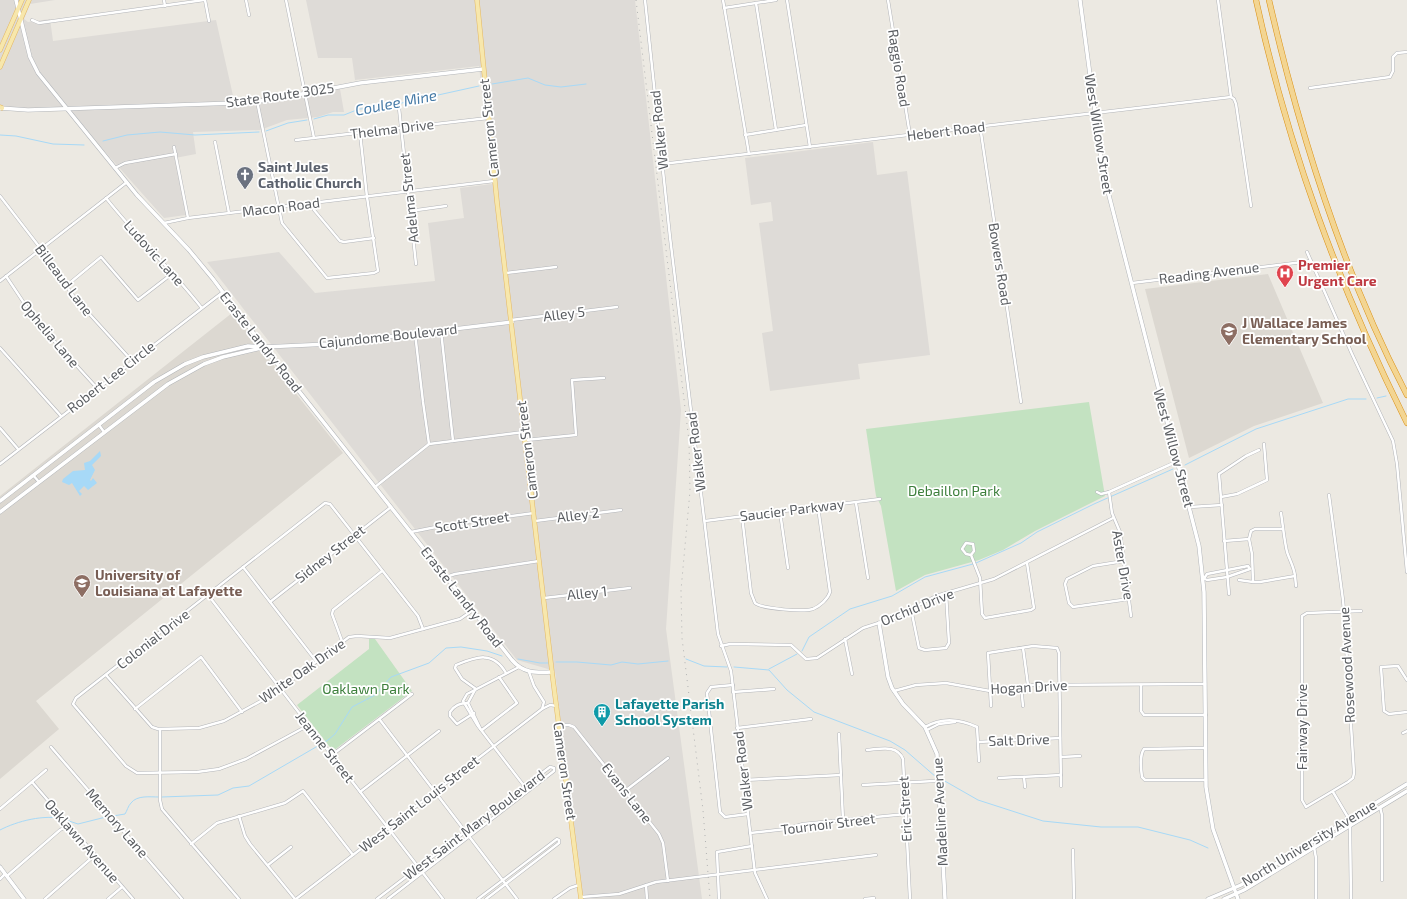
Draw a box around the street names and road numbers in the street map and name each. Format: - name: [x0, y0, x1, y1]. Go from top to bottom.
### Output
- street label: Raggio Road: [885, 28, 914, 108]
- street label: West Willow Street: [1082, 72, 1117, 196]
- street label: Cameron Street: [475, 78, 502, 178]
- street label: State Route 3025: [225, 79, 335, 110]
- street label: Walker Road: [646, 89, 671, 171]
- street label: Thelma Drive: [349, 115, 435, 142]
- street label: Hebert Road: [906, 117, 986, 144]
- street label: Adelma Street: [395, 152, 422, 244]
- street label: Macon Road: [241, 193, 321, 220]
- street label: Ludovic Lane: [120, 216, 188, 289]
- street label: Bowers Road: [986, 221, 1015, 307]
- street label: Billeaud Lane: [32, 241, 97, 319]
- street label: Reading Avenue: [1158, 258, 1260, 287]
- street label: Eraste Landry Road: [217, 288, 306, 396]
- street label: Ophelia Lane: [17, 297, 83, 371]
- street label: Alley 5: [542, 302, 586, 325]
- street label: Cajundome Boulevard: [318, 320, 458, 351]
- street label: Robert Lee Circle: [63, 337, 158, 416]
- street label: West Willow Street: [1150, 387, 1199, 509]
- street label: Cameron Street: [512, 400, 541, 500]
- street label: Walker Road: [682, 411, 709, 493]
- street label: Saucier Parkway: [739, 495, 846, 524]
- street label: Alley 2: [556, 503, 600, 526]
- street label: Scott Street: [433, 507, 510, 536]
- street label: Sidney Street: [291, 521, 368, 586]
- street label: Aster Drive: [1109, 529, 1138, 601]
- street label: Eraste Landry Road: [418, 543, 507, 651]
- street label: Alley 1: [566, 582, 608, 603]
- street label: Orchid Drive: [878, 584, 956, 629]
- street label: Colonial Drive: [113, 605, 192, 672]
- street label: Rosewood Avenue: [1335, 607, 1358, 724]
- street label: White Oak Drive: [255, 635, 348, 707]
- street label: Hogan Drive: [990, 676, 1068, 697]
- street label: Fairway Drive: [1293, 684, 1310, 770]
- street label: Jeanne Street: [292, 708, 358, 786]
- street label: Cameron Street: [550, 721, 581, 821]
- street label: Walker Road: [729, 730, 756, 812]
- street label: Salt Drive: [988, 730, 1050, 749]
- street label: West Saint Louis Street: [355, 752, 482, 856]
- street label: Madeline Avenue: [928, 757, 951, 867]
- street label: Evans Lane: [599, 759, 656, 826]
- street label: West Saint Mary Boulevard: [400, 766, 548, 883]
- street label: Eric Street: [894, 776, 915, 842]
- street label: Memory Lane: [83, 784, 152, 861]
- street label: Oaklawn Avenue: [41, 795, 123, 886]
- street label: North University Avenue: [1238, 796, 1379, 890]
- street label: Tournoir Street: [780, 809, 876, 838]

